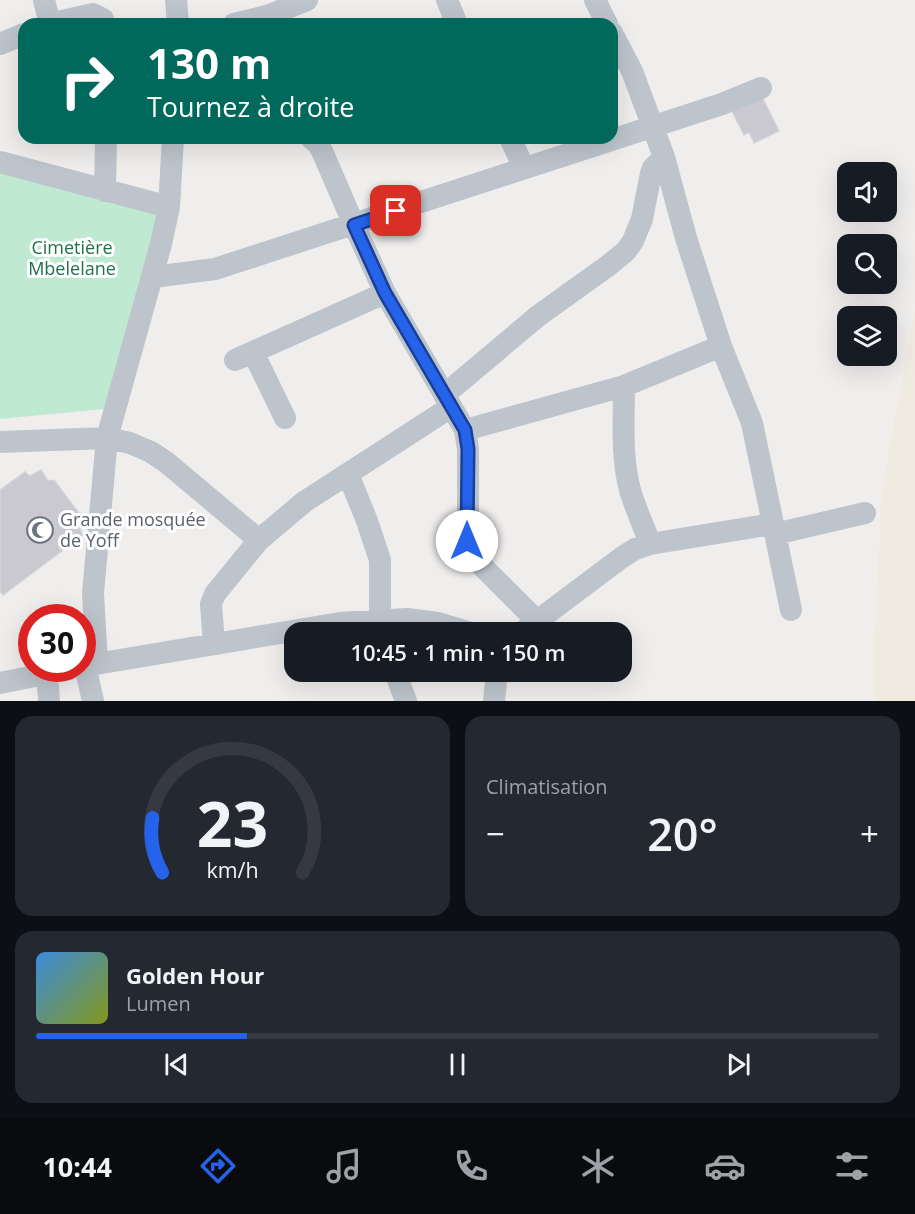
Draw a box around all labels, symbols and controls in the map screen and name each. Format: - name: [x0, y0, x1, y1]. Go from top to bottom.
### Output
- text: 130 m: [147, 34, 271, 91]
- icon: right: [48, 42, 126, 120]
- text: Tournez à droite: [147, 88, 355, 125]
- map controls: [837, 162, 897, 366]
- button: sound: [837, 162, 897, 222]
- pin: [370, 185, 421, 236]
- icon: arrive: [379, 194, 412, 227]
- button: search: [837, 234, 897, 294]
- park label: Cimetière Mbelelane: [28, 235, 116, 280]
- button: layers: [837, 306, 897, 366]
- place label: Grande mosquée de Yoff: [60, 507, 206, 552]
- position arrow: [435, 509, 499, 573]
- mosque icon: Grande mosquée de Yoff: [25, 515, 55, 545]
- speed limit sign: 30: [18, 604, 96, 682]
- text: 10:45 · 1 min · 150 m: [350, 637, 566, 667]
- text: Climatisation: [486, 773, 608, 800]
- text: 23: [197, 780, 268, 865]
- text: 20°: [647, 803, 718, 864]
- text: −: [486, 811, 505, 856]
- text: +: [860, 811, 879, 856]
- text: km/h: [206, 855, 259, 884]
- text: Golden Hour: [126, 960, 264, 990]
- text: Lumen: [126, 990, 191, 1017]
- icon: previous: [160, 1048, 193, 1081]
- icon: pause: [441, 1048, 474, 1081]
- icon: next: [722, 1048, 755, 1081]
- icon: directions: [197, 1145, 239, 1187]
- icon: music: [323, 1145, 365, 1187]
- icon: phone: [450, 1145, 492, 1187]
- icon: climate: [577, 1145, 619, 1187]
- icon: car: [704, 1145, 746, 1187]
- icon: filters: [831, 1145, 873, 1187]
- text: 10:44: [42, 1148, 112, 1185]

